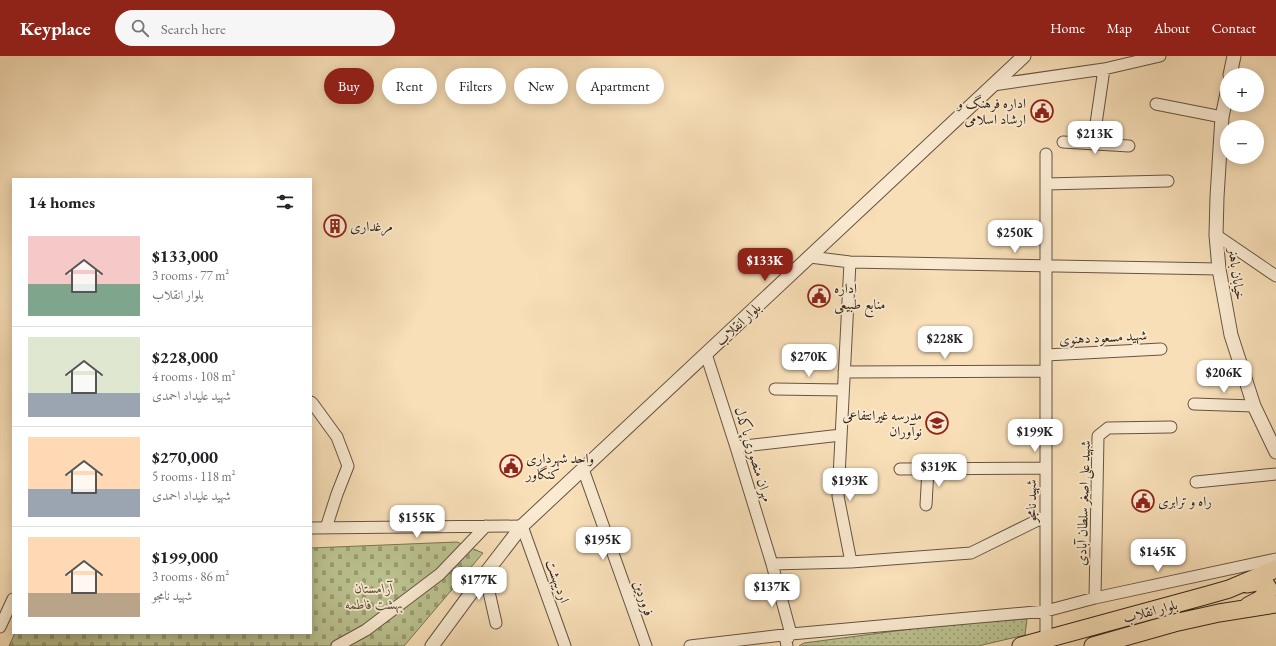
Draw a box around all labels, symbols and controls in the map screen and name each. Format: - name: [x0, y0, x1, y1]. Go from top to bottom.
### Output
- search box: [115, 10, 395, 46]
- text: Keyplace: [20, 16, 91, 41]
- icon: search: [129, 17, 151, 39]
- text: Search here: [161, 19, 226, 38]
- text: Home: [1050, 19, 1085, 37]
- text: Map: [1107, 19, 1132, 37]
- text: About: [1154, 19, 1190, 37]
- text: Contact: [1212, 19, 1256, 37]
- chip: Buy: [324, 68, 374, 104]
- chip: Rent: [382, 68, 437, 104]
- chip: Filters: [445, 68, 506, 104]
- chip: New: [514, 68, 568, 104]
- chip: Apartment: [576, 68, 664, 104]
- map controls: [1220, 68, 1264, 164]
- button: +: [1220, 68, 1264, 112]
- place label: اداره فرهنگ و ارشاد اسلامی: [955, 94, 1026, 128]
- public building icon: اداره فرهنگ و ارشاد اسلامی: [1029, 98, 1055, 124]
- button: −: [1220, 120, 1264, 164]
- pin: $213K: [1067, 121, 1123, 155]
- text: $213K: [1077, 125, 1113, 142]
- text: 14 homes: [28, 191, 95, 213]
- icon: filters: [274, 191, 296, 213]
- building icon: مرغداری: [322, 213, 348, 239]
- place label: مرغداری: [350, 217, 393, 236]
- pin: $250K: [987, 220, 1043, 254]
- text: $250K: [997, 224, 1033, 241]
- text: $133,000: [152, 245, 218, 267]
- street label: خیابان باهنر: [1224, 245, 1250, 301]
- pin: $133K: [737, 248, 793, 282]
- icon: home: [60, 252, 108, 300]
- text: $133K: [747, 252, 783, 269]
- text: 3 rooms · 77 m²: [152, 267, 229, 284]
- place label: اداره منابع طبیعی: [834, 279, 886, 318]
- public building icon: اداره منابع طبیعی: [806, 283, 832, 309]
- text: بلوار انقلاب: [152, 286, 204, 303]
- street label: بلوار انقلاب: [711, 298, 765, 350]
- pin: $228K: [917, 326, 973, 360]
- street label: شهید مسعود دهنوی: [1059, 326, 1148, 349]
- text: $228K: [927, 330, 963, 347]
- pin: $270K: [781, 344, 837, 378]
- text: $228,000: [152, 346, 218, 368]
- text: $270K: [791, 348, 827, 365]
- icon: home: [60, 353, 108, 401]
- pin: $206K: [1196, 360, 1252, 394]
- text: $206K: [1206, 364, 1242, 381]
- text: 4 rooms · 108 m²: [152, 368, 236, 385]
- text: شهید علیداد احمدی: [152, 387, 231, 404]
- street label: مهران منصوری پاکدل: [729, 404, 777, 504]
- place label: مدرسه غیرانتفاعی نوآوران: [842, 406, 922, 440]
- school or university icon: مدرسه غیرانتفاعی نوآوران: [924, 410, 950, 436]
- pin: $199K: [1007, 419, 1063, 453]
- text: $199K: [1017, 423, 1053, 440]
- street label: شهید علی اصغر سلطان آبادی: [1072, 440, 1095, 566]
- text: $270,000: [152, 446, 218, 468]
- place label: واحد شهرداری کنگاور: [524, 449, 594, 483]
- icon: home: [60, 453, 108, 501]
- public building icon: واحد شهرداری کنگاور: [498, 453, 524, 479]
- pin: $319K: [911, 454, 967, 488]
- text: $319K: [921, 458, 957, 475]
- text: 5 rooms · 118 m²: [152, 468, 236, 485]
- pin: $193K: [822, 468, 878, 502]
- text: $193K: [832, 472, 868, 489]
- street label: شهید نامجو: [1022, 479, 1041, 525]
- text: شهید علیداد احمدی: [152, 487, 231, 504]
- public building icon: راه و ترابری: [1130, 488, 1156, 514]
- place label: راه و ترابری: [1158, 492, 1212, 510]
- pin: $155K: [389, 505, 445, 539]
- text: $155K: [399, 509, 435, 526]
- pin: $195K: [575, 527, 631, 561]
- text: $195K: [585, 531, 621, 548]
- pin: $145K: [1130, 539, 1186, 573]
- text: $145K: [1140, 543, 1176, 560]
- text: $199,000: [152, 546, 218, 568]
- icon: home: [60, 553, 108, 601]
- street label: اردیبهشت: [541, 557, 574, 606]
- pin: $177K: [451, 567, 507, 601]
- text: 3 rooms · 86 m²: [152, 568, 229, 585]
- text: $177K: [461, 571, 497, 588]
- pin: $137K: [744, 574, 800, 608]
- street label: فروردین: [630, 578, 658, 618]
- text: $137K: [754, 578, 790, 595]
- park label: آرامستان بهشت فاطمه: [345, 579, 403, 614]
- text: شهید نامجو: [152, 587, 192, 604]
- street label: بلوار انقلاب: [1121, 595, 1180, 627]

